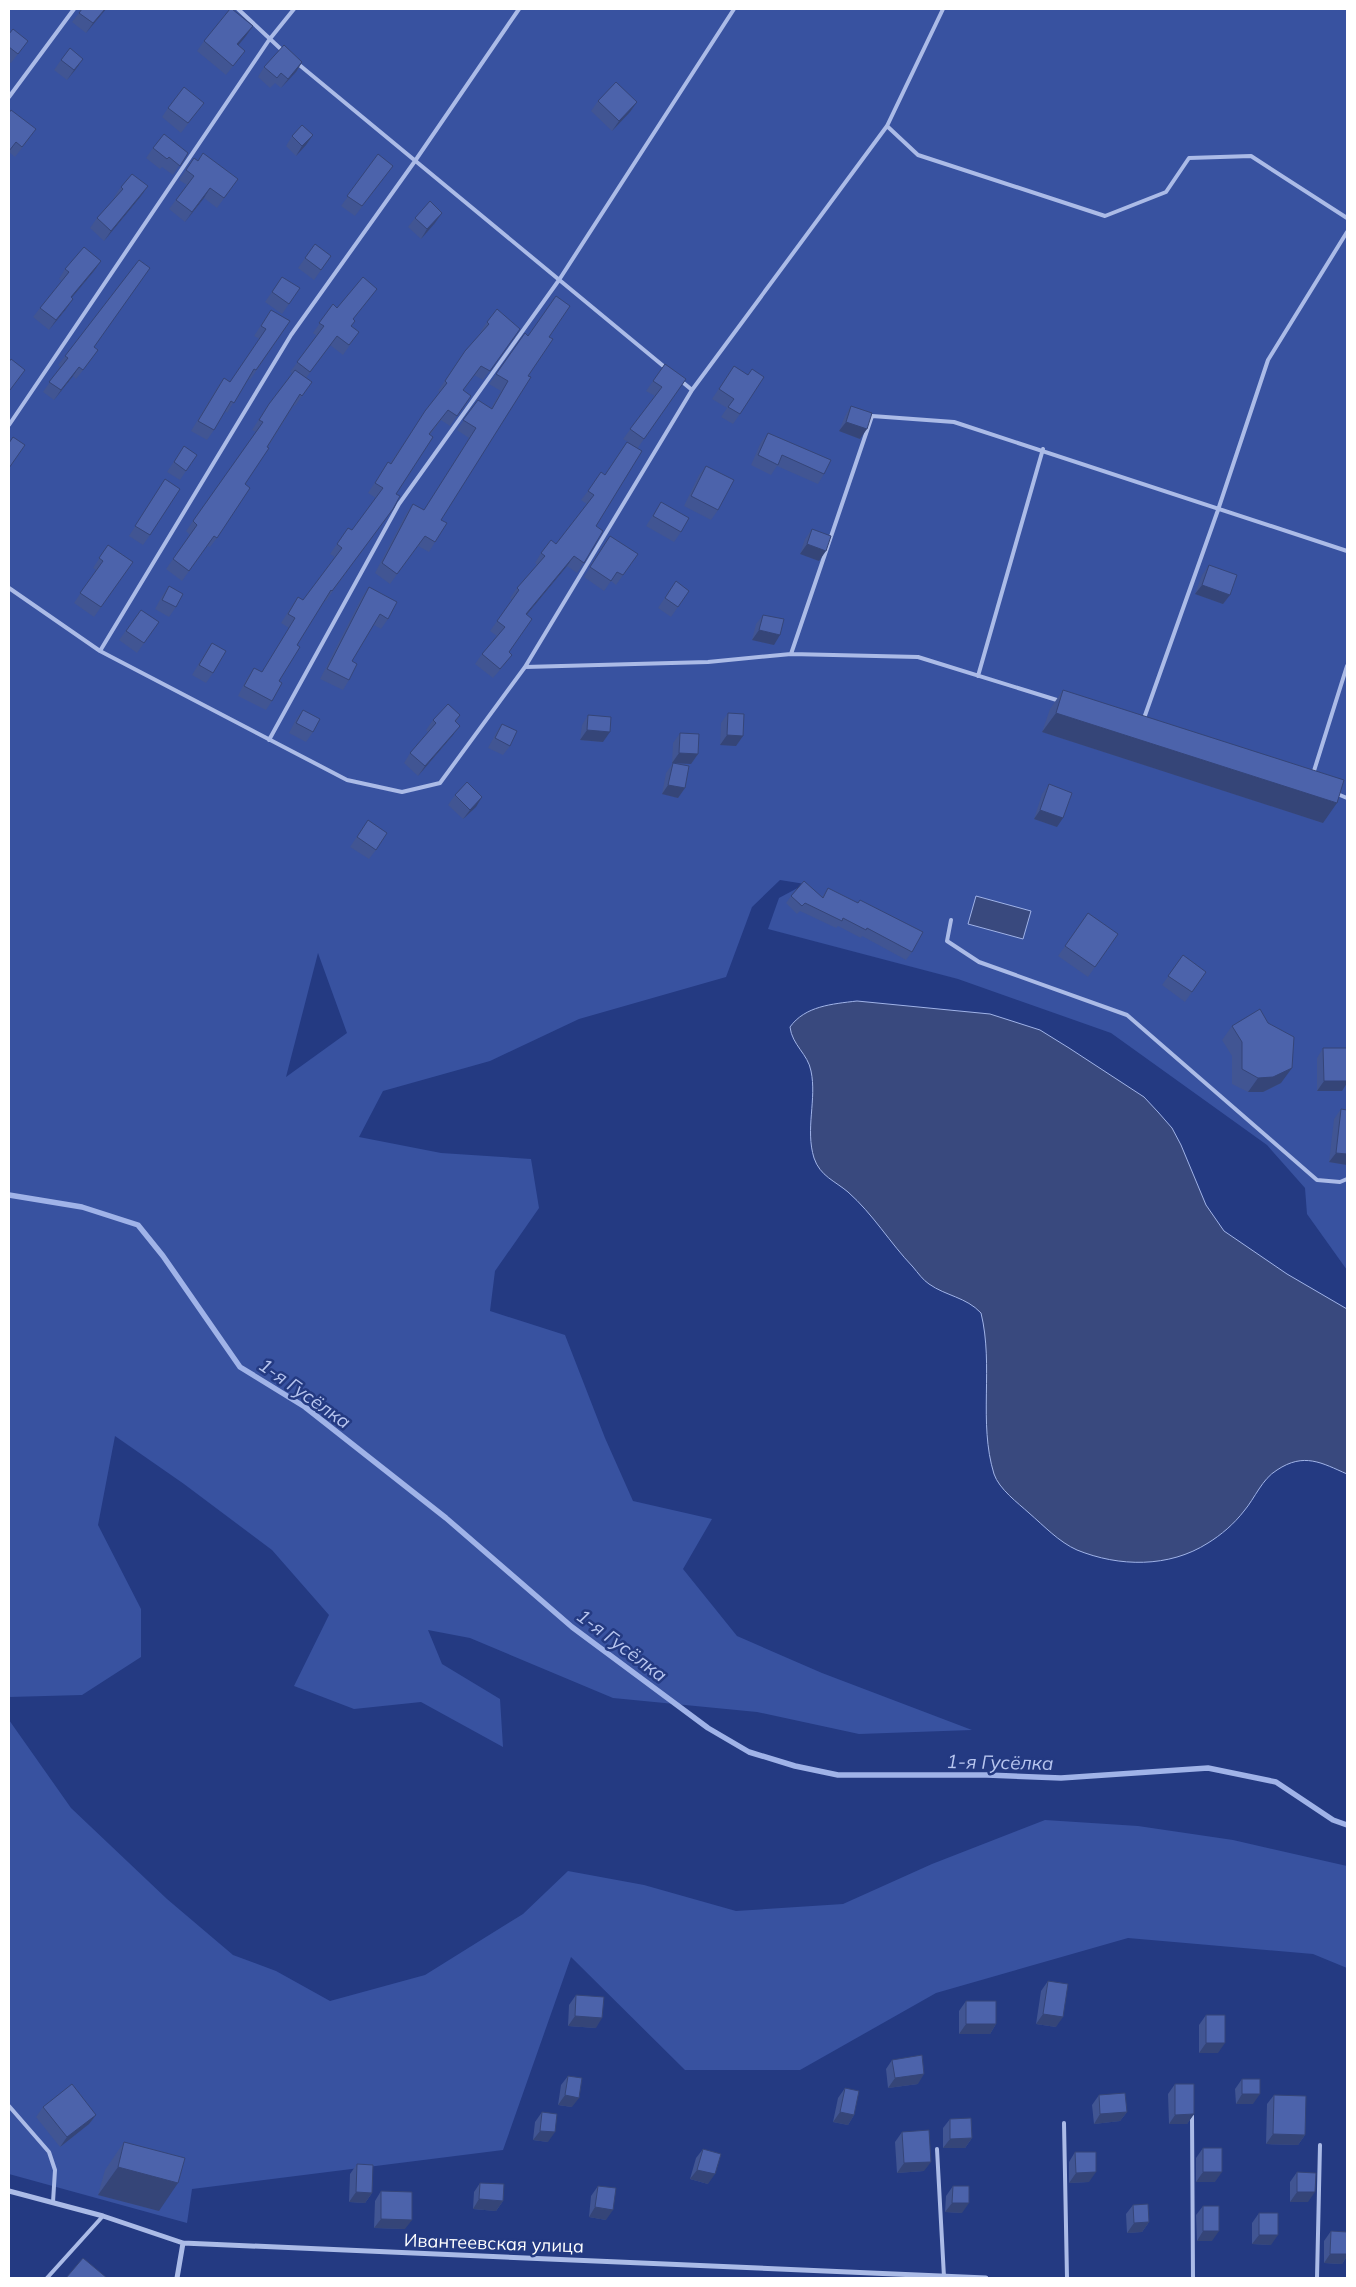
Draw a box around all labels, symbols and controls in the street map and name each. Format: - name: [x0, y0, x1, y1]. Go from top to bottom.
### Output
- water label: 1-я Гусёлка: [254, 1352, 356, 1434]
- water label: 1-я Гусёлка: [572, 1603, 672, 1687]
- water label: 1-я Гусёлка: [946, 1749, 1054, 1775]
- street label: Ивантеевская улица: [404, 2228, 584, 2258]

